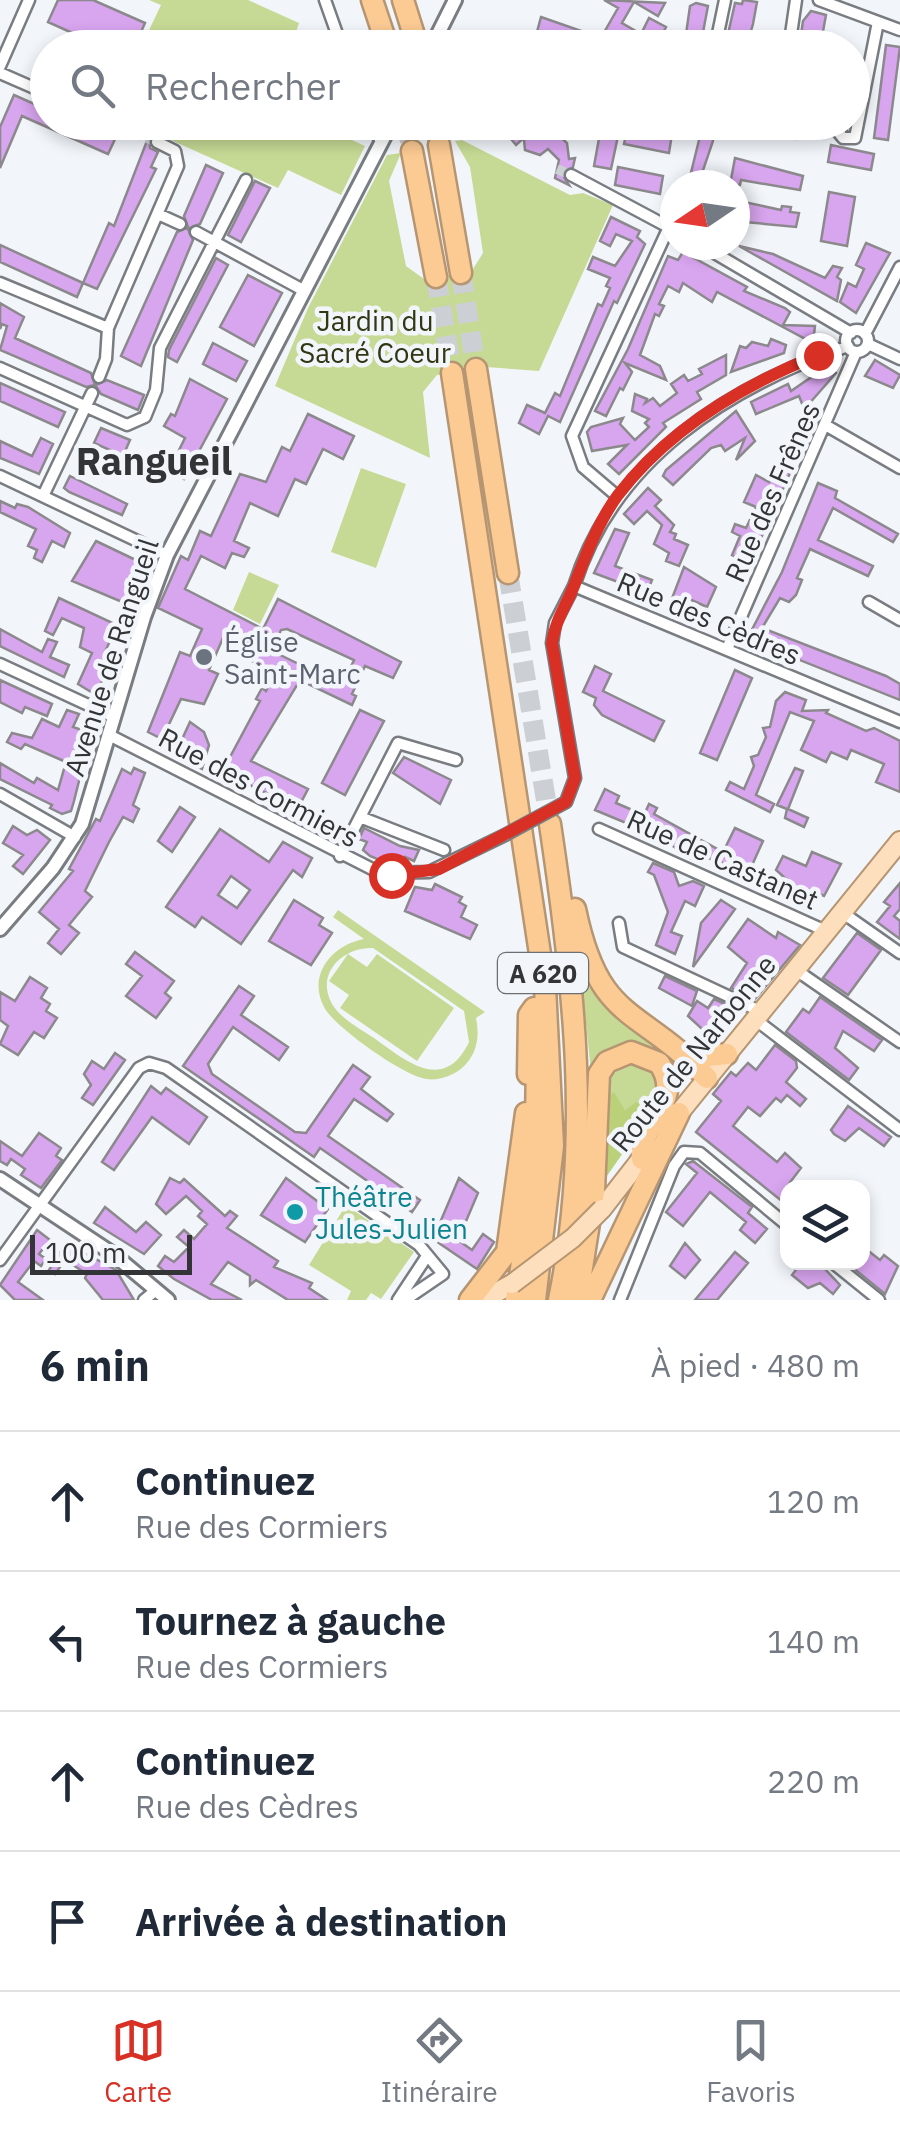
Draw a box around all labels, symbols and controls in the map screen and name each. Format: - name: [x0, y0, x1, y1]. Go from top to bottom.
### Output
- search box: [30, 30, 870, 140]
- icon: search: [65, 58, 120, 113]
- text: Rechercher: [145, 61, 340, 110]
- north arrow: [660, 170, 750, 260]
- park label: Jardin du Sacré Coeur: [299, 302, 451, 371]
- route end: [796, 333, 842, 379]
- street label: Rue des Frênes: [716, 396, 828, 588]
- district label: Rangueil: [76, 436, 232, 485]
- street label: Avenue de Rangueil: [55, 534, 167, 780]
- street label: Rue des Cèdres: [612, 563, 806, 673]
- place label: Église Saint-Marc: [224, 623, 360, 692]
- marker: Église Saint-Marc: [193, 646, 215, 668]
- street label: Rue des Cormiers: [152, 719, 366, 855]
- street label: Rue de Castanet: [622, 800, 824, 918]
- route start: [369, 853, 415, 899]
- street label: Route de Narbonne: [602, 947, 784, 1159]
- road number: A 620: [498, 953, 588, 993]
- place label: Théâtre Jules-Julien: [315, 1178, 468, 1247]
- map controls: [780, 1180, 870, 1270]
- button: layers: [780, 1180, 870, 1270]
- marker: Théâtre Jules-Julien: [284, 1201, 306, 1223]
- scale bar: [30, 1230, 192, 1274]
- text: 100 m: [45, 1234, 126, 1271]
- text: 6 min: [40, 1338, 150, 1393]
- text: À pied · 480 m: [651, 1344, 860, 1386]
- text: Continuez: [135, 1456, 315, 1505]
- icon: ahead: [40, 1474, 95, 1529]
- text: 120 m: [767, 1480, 860, 1522]
- text: Rue des Cormiers: [135, 1505, 388, 1547]
- text: Tournez à gauche: [135, 1596, 446, 1645]
- icon: left: [40, 1614, 95, 1669]
- text: 140 m: [767, 1620, 860, 1662]
- text: Rue des Cormiers: [135, 1645, 388, 1687]
- text: Continuez: [135, 1736, 315, 1785]
- icon: ahead: [40, 1754, 95, 1809]
- text: 220 m: [767, 1760, 860, 1802]
- text: Rue des Cèdres: [135, 1785, 359, 1827]
- icon: arrive: [40, 1894, 95, 1949]
- text: Arrivée à destination: [135, 1897, 507, 1946]
- tab: Carte: [104, 2013, 172, 2110]
- tab: Itinéraire: [381, 2013, 498, 2110]
- tab: Favoris: [706, 2013, 796, 2110]

